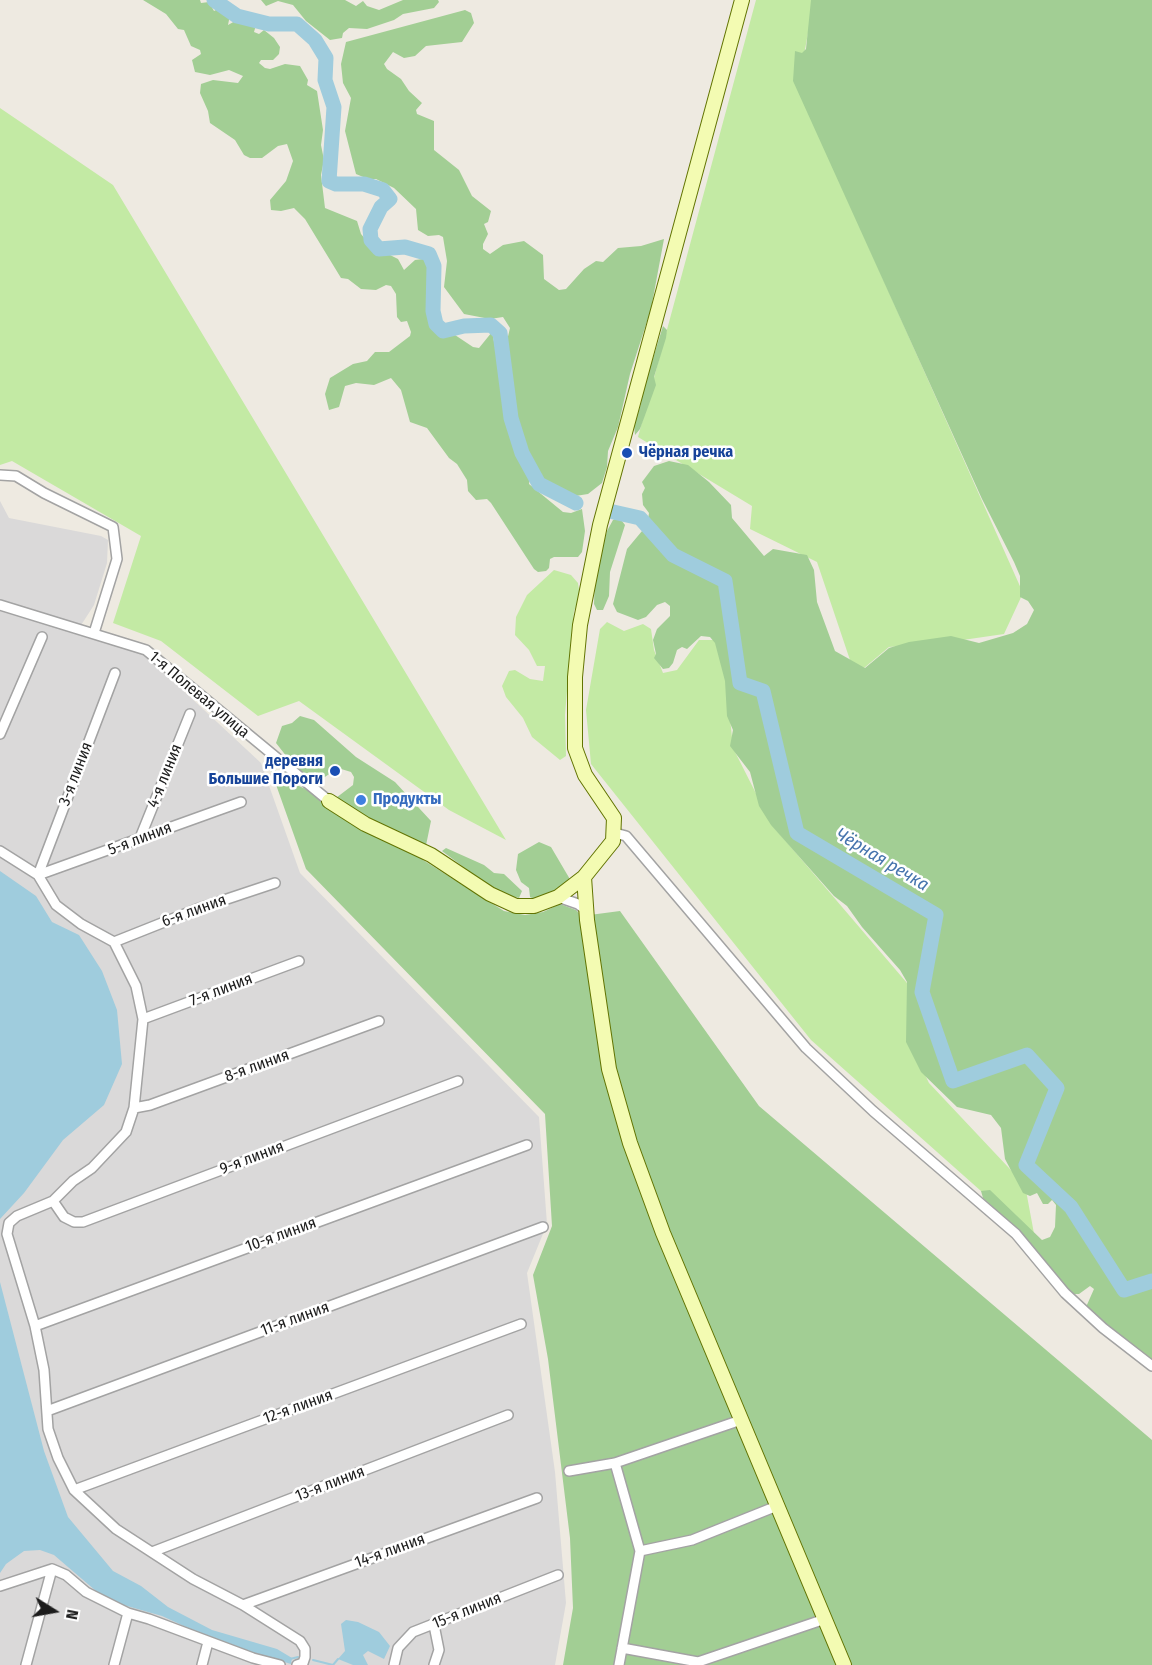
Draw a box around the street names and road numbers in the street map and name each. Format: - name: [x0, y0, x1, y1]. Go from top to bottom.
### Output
- street label: 1-я Полевая улица: [145, 647, 253, 743]
- street label: 3-я линия: [55, 740, 97, 808]
- street label: 4-я линия: [144, 741, 186, 811]
- street label: 5-я линия: [105, 818, 175, 860]
- street label: 6-я линия: [159, 890, 229, 932]
- street label: 7-я линия: [187, 969, 255, 1011]
- street label: 8-я линия: [222, 1045, 292, 1087]
- street label: 9-я линия: [217, 1137, 287, 1179]
- street label: 10-я линия: [243, 1213, 319, 1257]
- street label: 11-я линия: [258, 1298, 332, 1340]
- street label: 12-я линия: [261, 1386, 335, 1428]
- street label: 13-я линия: [293, 1462, 367, 1506]
- street label: 14-я линия: [352, 1529, 428, 1573]
- street label: 15-я линия: [430, 1588, 504, 1634]

